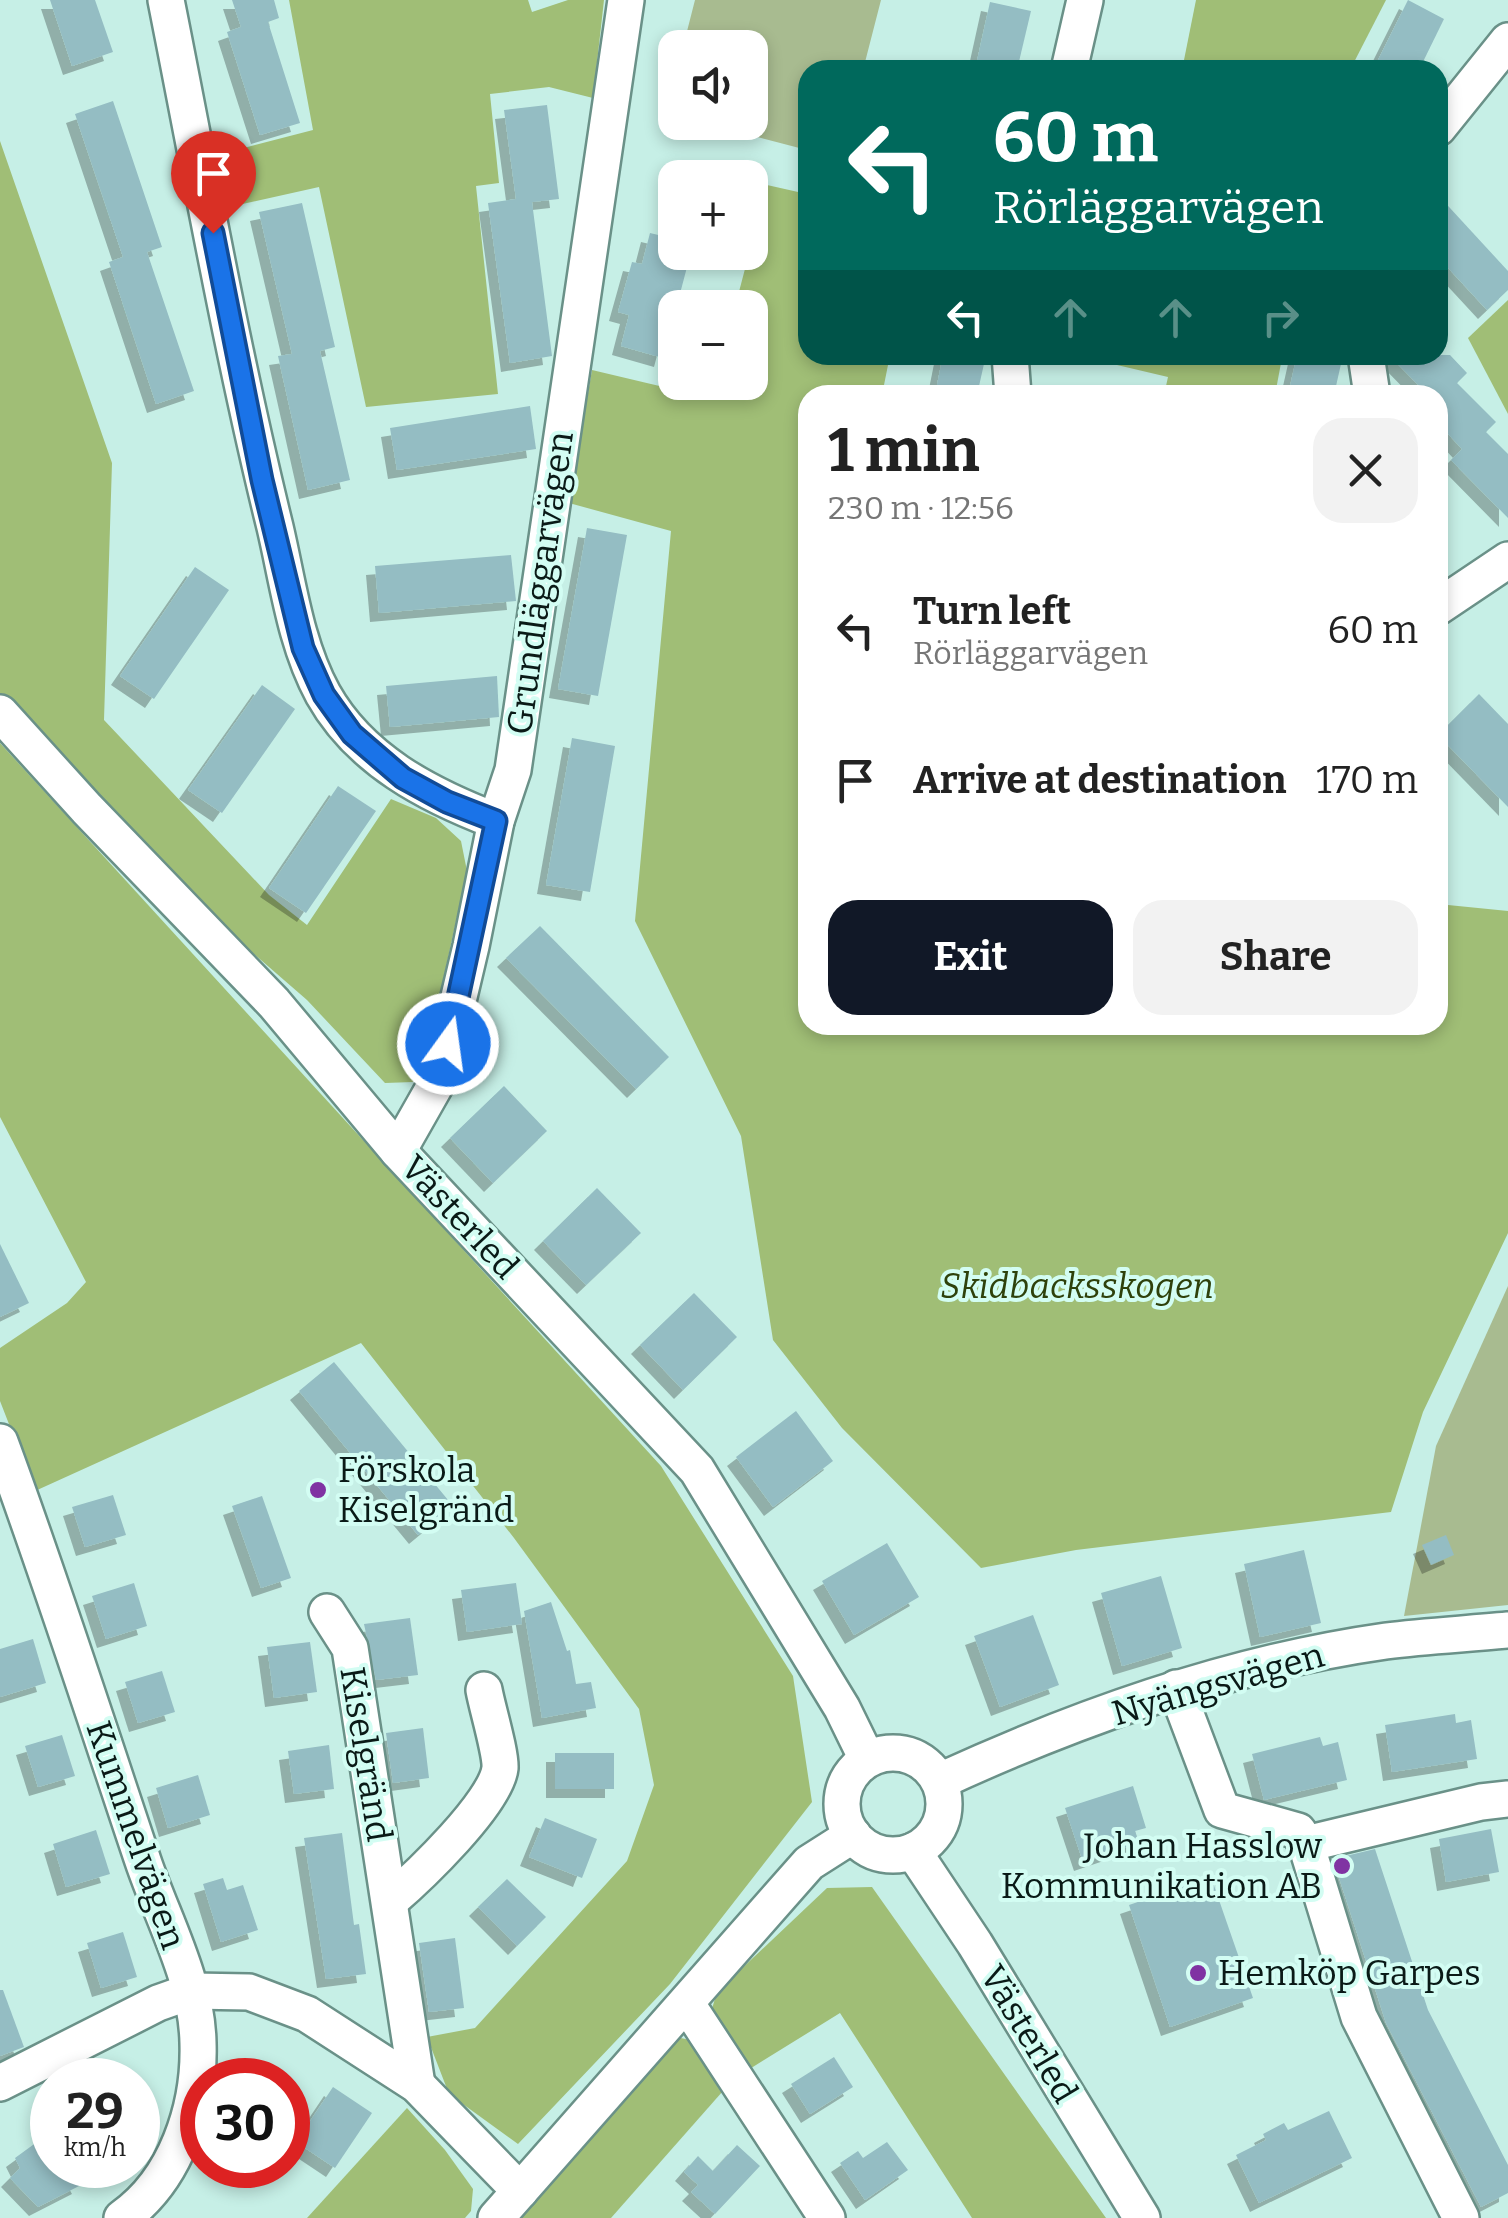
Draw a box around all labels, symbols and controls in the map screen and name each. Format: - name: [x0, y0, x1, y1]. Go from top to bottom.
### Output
- map controls: [658, 30, 768, 400]
- button: sound: [658, 30, 768, 140]
- text: 60 m: [993, 96, 1158, 180]
- icon: left: [828, 100, 958, 230]
- pin: [171, 131, 256, 234]
- icon: arrive: [186, 146, 241, 201]
- button: +: [658, 160, 768, 270]
- text: Rörläggarvägen: [993, 181, 1324, 235]
- button: −: [658, 290, 768, 400]
- icon: left: [938, 290, 993, 345]
- icon: ahead: [1043, 290, 1098, 345]
- icon: ahead: [1148, 290, 1203, 345]
- icon: right: [1253, 290, 1308, 345]
- text: 1 min: [828, 415, 980, 487]
- button: close: [1313, 418, 1418, 523]
- street label: Grundläggarvägen: [498, 429, 582, 737]
- text: 230 m · 12:56: [828, 489, 1014, 527]
- text: Turn left: [913, 588, 1071, 634]
- icon: left: [828, 603, 883, 658]
- text: 60 m: [1327, 607, 1418, 653]
- text: Rörläggarvägen: [913, 634, 1148, 672]
- icon: arrive: [828, 753, 883, 808]
- text: Arrive at destination: [913, 757, 1286, 803]
- text: 170 m: [1316, 757, 1418, 803]
- button: Exit: [828, 900, 1113, 1015]
- button: Share: [1133, 900, 1418, 1015]
- position arrow: [396, 992, 500, 1096]
- street label: Västerled: [392, 1147, 528, 1287]
- park label: Skidbacksskogen: [940, 1265, 1214, 1307]
- place label: Förskola Kiselgränd: [338, 1449, 514, 1531]
- marker: Förskola Kiselgränd: [307, 1479, 329, 1501]
- street label: Nyängsvägen: [1107, 1634, 1329, 1734]
- street label: Kiselgränd: [331, 1664, 401, 1844]
- street label: Kummelvägen: [77, 1716, 195, 1954]
- place label: Johan Hasslow Kommunikation AB: [1001, 1825, 1323, 1907]
- marker: Johan Hasslow Kommunikation AB: [1331, 1855, 1353, 1877]
- place label: Hemköp Garpes: [1218, 1952, 1481, 1994]
- street label: Västerled: [972, 1957, 1086, 2111]
- marker: Hemköp Garpes: [1187, 1962, 1209, 1984]
- speed limit sign: 30: [180, 2058, 310, 2188]
- text: 29: [66, 2081, 124, 2141]
- text: km/h: [64, 2133, 126, 2163]

